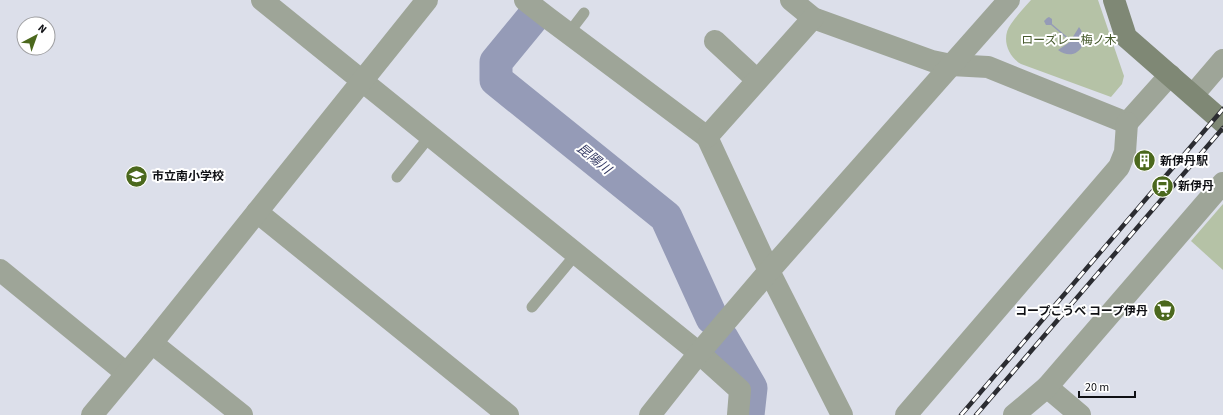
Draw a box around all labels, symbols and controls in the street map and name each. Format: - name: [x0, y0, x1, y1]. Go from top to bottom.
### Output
- north arrow: [16, 16, 56, 56]
- text: N: [35, 21, 50, 37]
- park label: ローズレー梅ノ木: [1021, 32, 1117, 49]
- water label: 昆陽川: [573, 140, 616, 180]
- building icon: 新伊丹駅: [1131, 148, 1157, 174]
- place label: 新伊丹駅: [1160, 153, 1208, 170]
- school or university icon: 市立南小学校: [124, 163, 150, 189]
- place label: 市立南小学校: [152, 168, 224, 185]
- station icon: 新伊丹: [1150, 173, 1176, 199]
- place label: 新伊丹: [1178, 178, 1214, 195]
- supermarket icon: コープこうべ コープ伊丹: [1151, 298, 1177, 324]
- place label: コープこうべ コープ伊丹: [1015, 303, 1148, 320]
- scale bar: [1079, 373, 1135, 399]
- text: 20 m: [1085, 379, 1109, 396]

